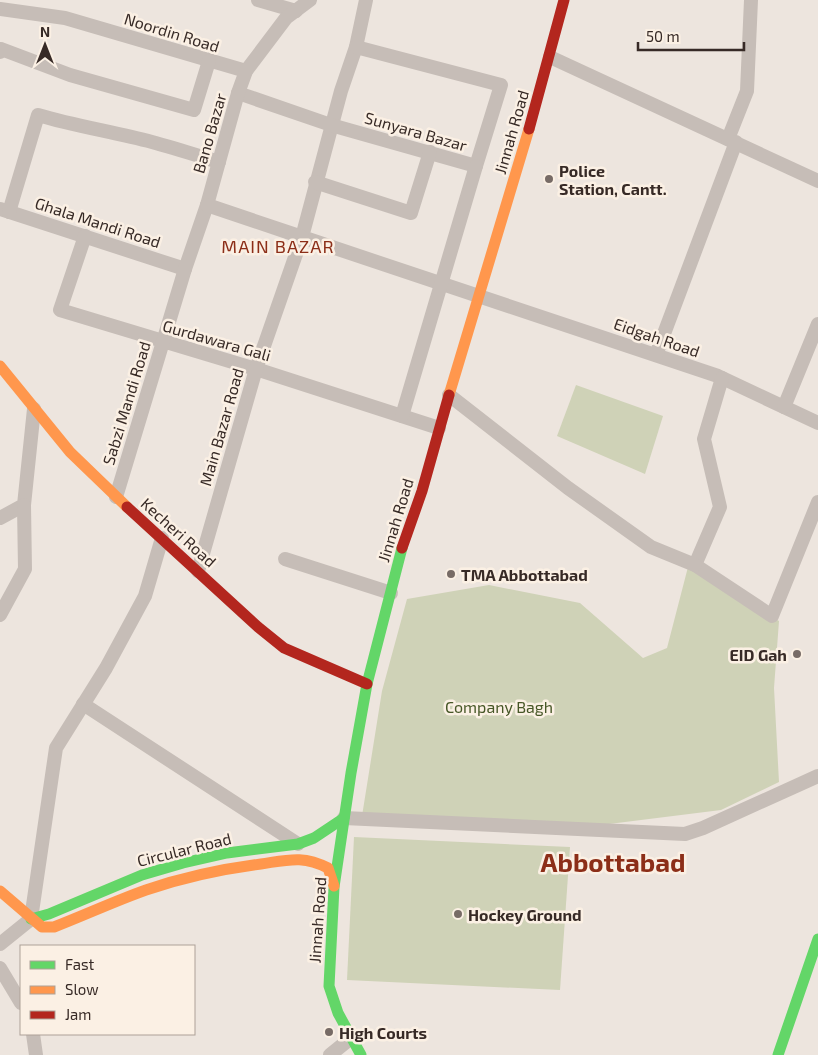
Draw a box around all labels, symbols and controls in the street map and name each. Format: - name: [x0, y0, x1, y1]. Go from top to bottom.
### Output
- street label: Noordin Road: [122, 9, 222, 55]
- north arrow: [20, 20, 70, 70]
- scale bar: [638, 20, 744, 52]
- text: N: [40, 23, 50, 40]
- text: 50 m: [646, 27, 680, 45]
- street label: Jinnah Road: [490, 88, 532, 176]
- street label: Bano Bazar: [188, 90, 230, 175]
- street label: Sunyara Bazar: [363, 107, 470, 155]
- place label: Police Station, Cantt.: [559, 161, 667, 198]
- marker: Police Station, Cantt.: [543, 173, 555, 185]
- street label: Ghala Mandi Road: [33, 193, 163, 251]
- district label: MAIN BAZAR: [221, 235, 335, 257]
- street label: Eidgah Road: [612, 313, 702, 361]
- street label: Gurdawara Gali: [161, 315, 273, 365]
- street label: Sabzi Mandi Road: [98, 339, 154, 467]
- street label: Main Bazar Road: [195, 366, 247, 488]
- street label: Jinnah Road: [373, 476, 417, 564]
- street label: Kecheri Road: [138, 493, 220, 571]
- place label: TMA Abbottabad: [461, 565, 588, 584]
- marker: TMA Abbottabad: [445, 568, 457, 580]
- place label: EID Gah: [730, 645, 787, 664]
- marker: EID Gah: [791, 648, 803, 660]
- park label: Company Bagh: [445, 697, 553, 716]
- street label: Circular Road: [135, 828, 233, 870]
- district label: Abbottabad: [540, 846, 686, 877]
- street label: Jinnah Road: [305, 876, 329, 964]
- place label: Hockey Ground: [468, 905, 582, 925]
- marker: Hockey Ground: [452, 908, 464, 920]
- legend: [20, 945, 195, 1035]
- text: Fast: [65, 955, 95, 973]
- text: Slow: [65, 980, 99, 998]
- text: Jam: [65, 1005, 91, 1023]
- place label: High Courts: [339, 1023, 427, 1042]
- marker: High Courts: [323, 1026, 335, 1038]

